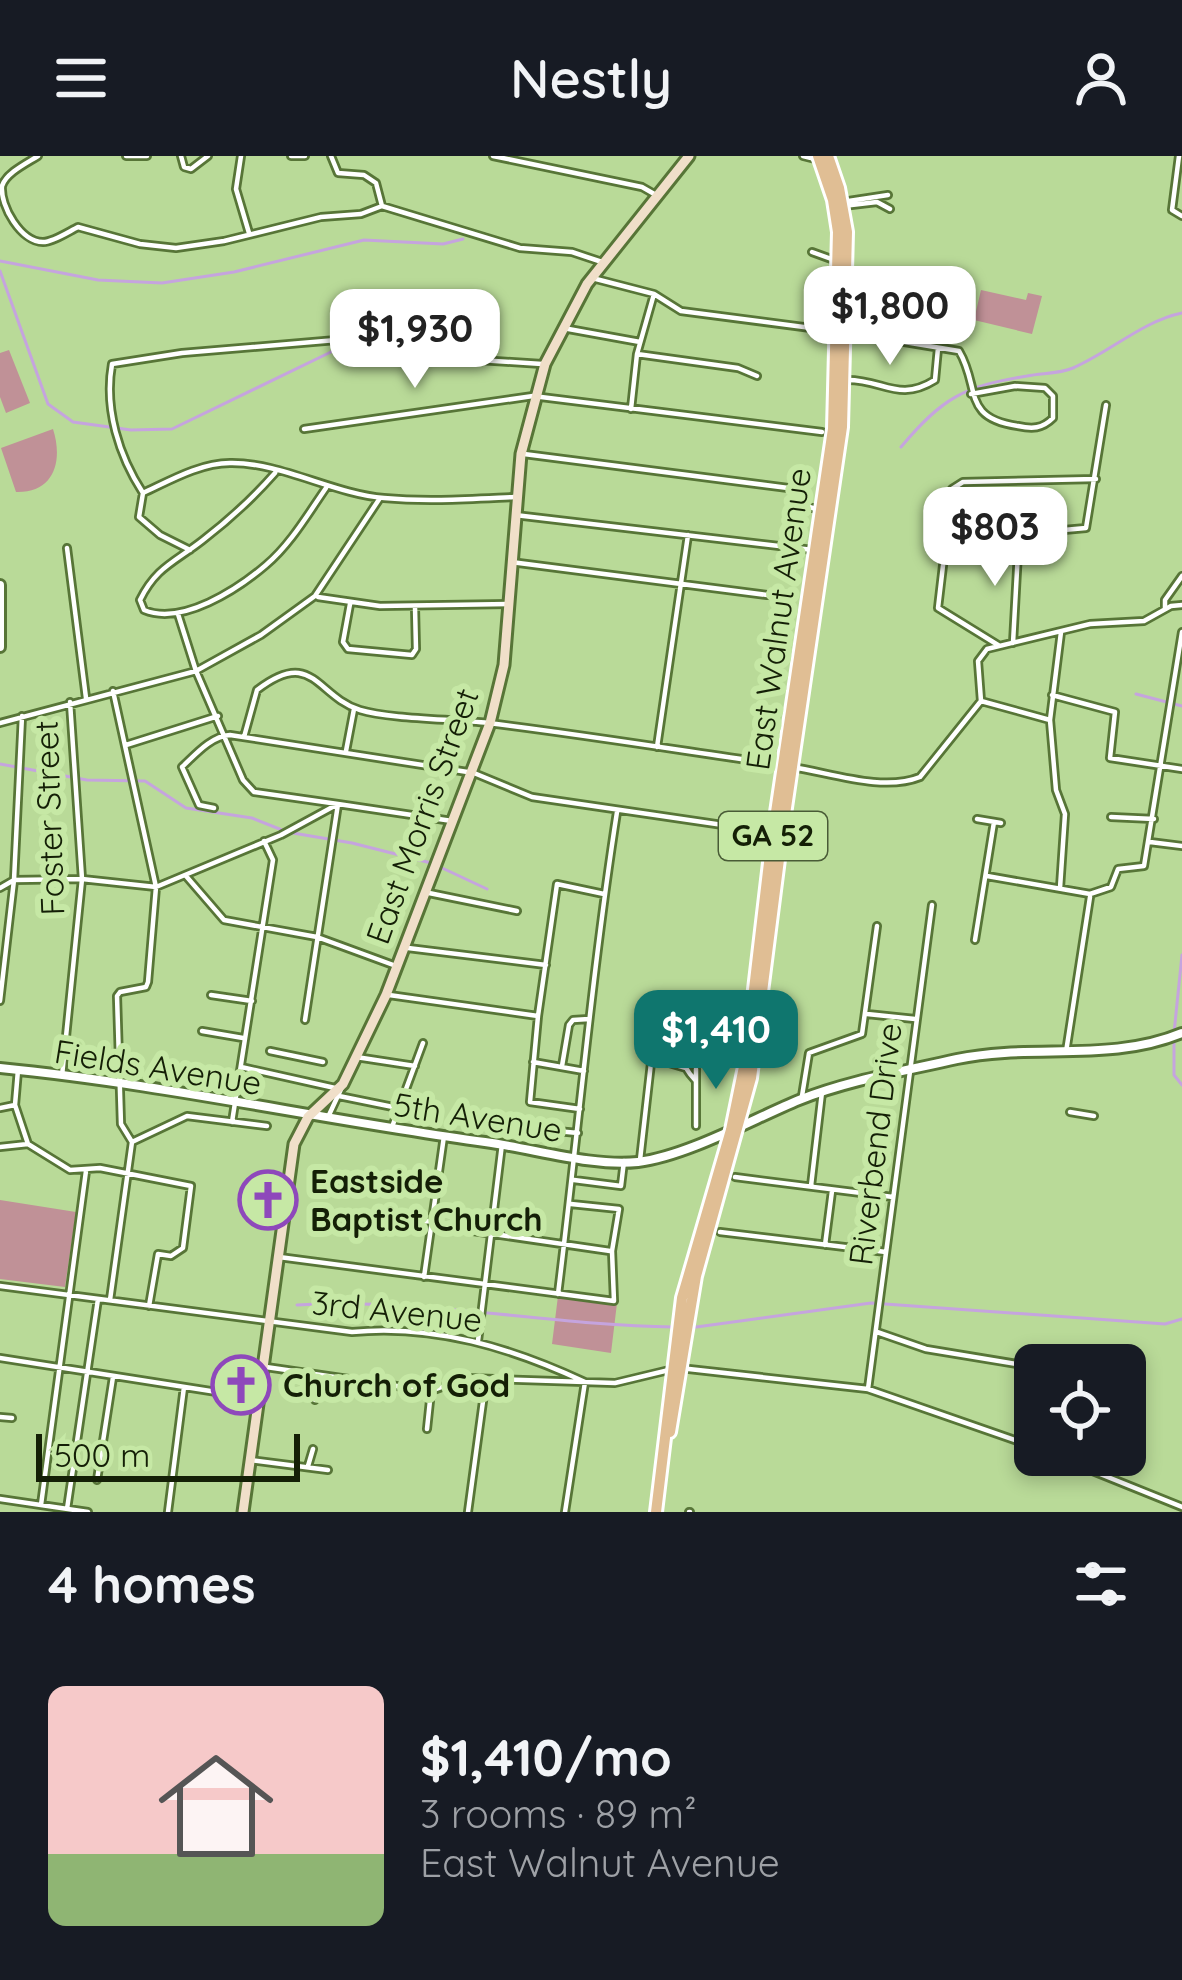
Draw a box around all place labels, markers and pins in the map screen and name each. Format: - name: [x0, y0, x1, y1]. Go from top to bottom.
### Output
- pin: $1,800: [792, 266, 988, 368]
- pin: $1,930: [317, 289, 513, 391]
- pin: $803: [924, 487, 1066, 589]
- pin: $1,410: [618, 990, 814, 1092]
- place label: Eastside Baptist Church: [310, 1160, 543, 1239]
- church icon: Eastside Baptist Church: [237, 1169, 299, 1231]
- church icon: Church of God: [210, 1354, 272, 1416]
- place label: Church of God: [283, 1364, 510, 1405]

